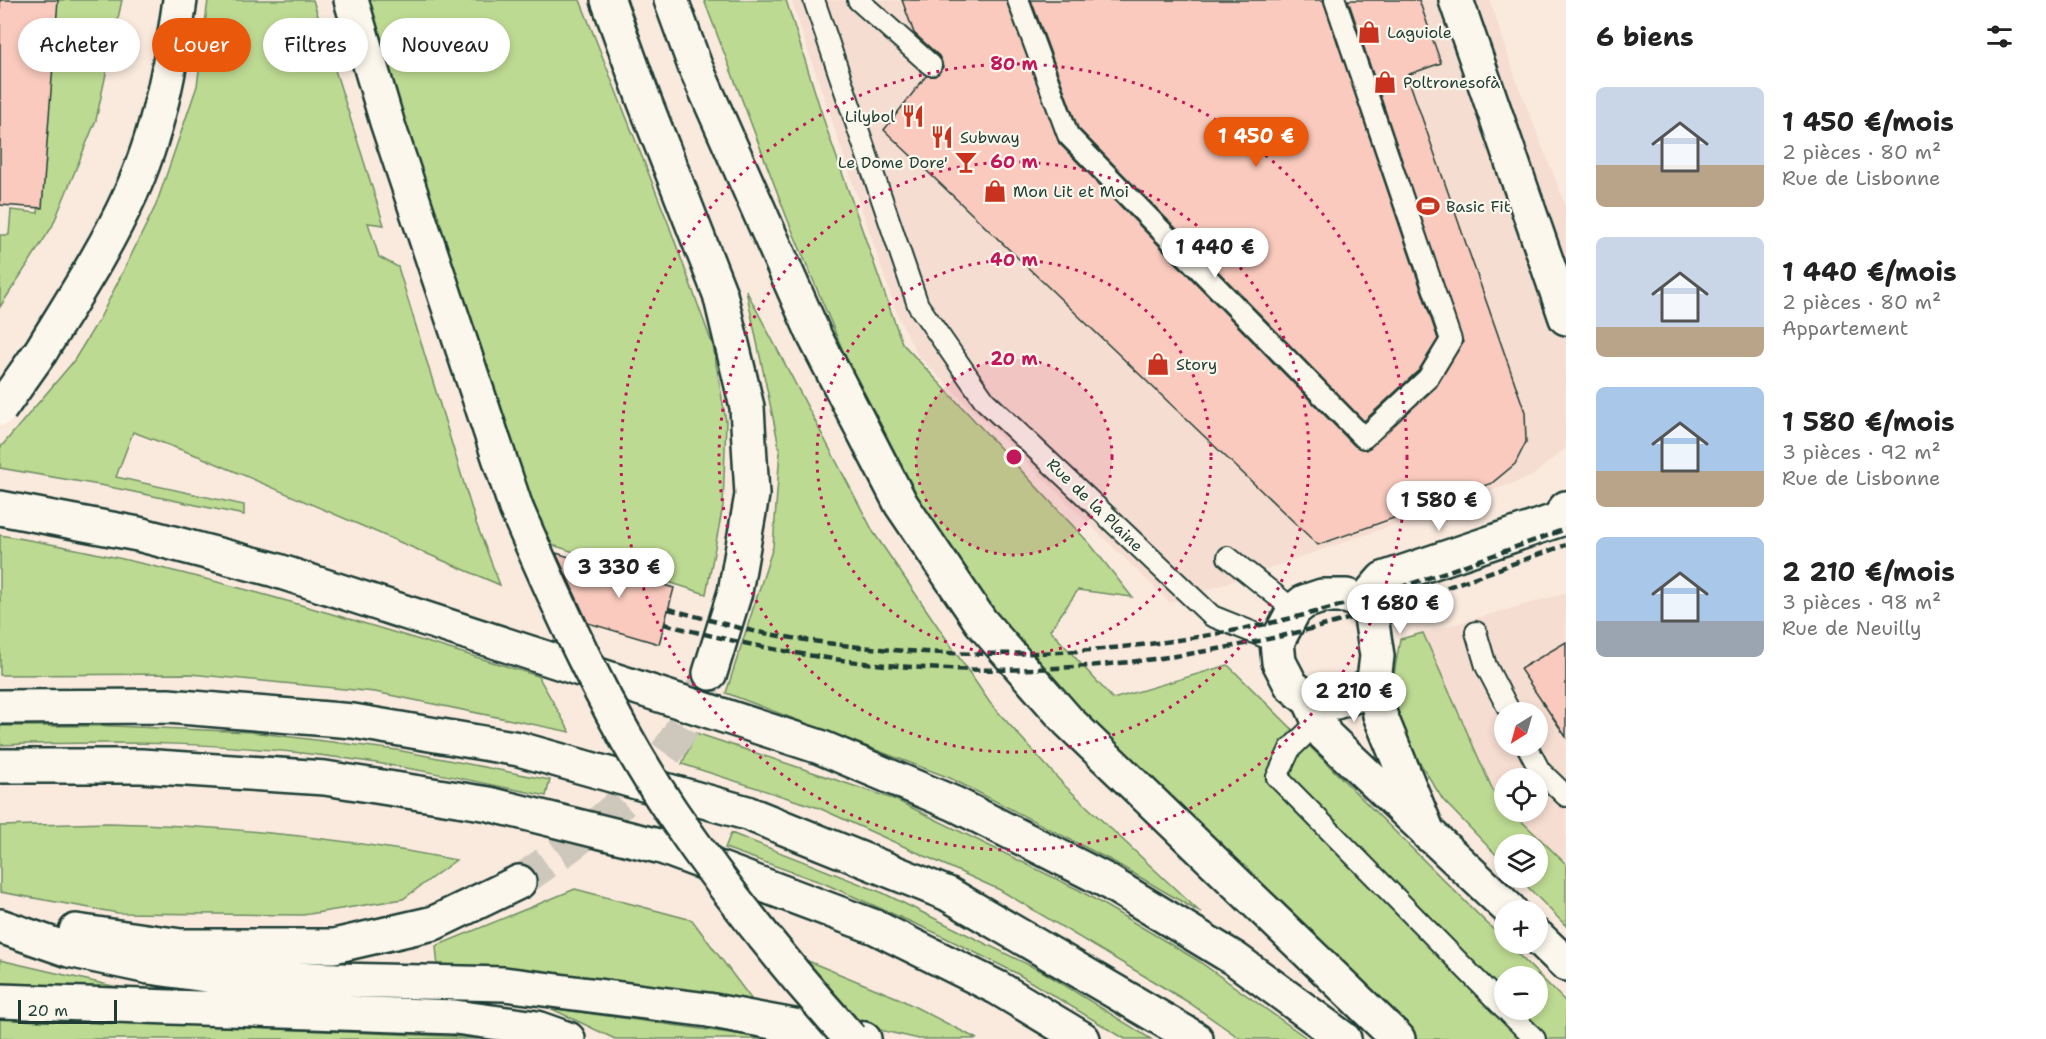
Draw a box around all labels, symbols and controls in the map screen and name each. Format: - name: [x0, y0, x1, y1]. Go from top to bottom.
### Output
- chip: Acheter: [18, 18, 140, 72]
- chip: Louer: [152, 18, 251, 72]
- chip: Filtres: [263, 18, 368, 72]
- chip: Nouveau: [380, 18, 510, 72]
- shop icon: Laguiole: [1356, 19, 1382, 45]
- text: 6 biens: [1596, 19, 1694, 54]
- icon: filters: [1983, 20, 2016, 53]
- place label: Laguiole: [1387, 22, 1452, 43]
- text: 80 m: [990, 52, 1038, 76]
- shop icon: Poltronesofà: [1372, 69, 1398, 95]
- place label: Poltronesofà: [1403, 72, 1500, 93]
- restaurant icon: Lilybol: [900, 103, 926, 129]
- text: 1 450 €/mois: [1782, 104, 1954, 139]
- place label: Lilybol: [845, 106, 895, 127]
- icon: home: [1644, 111, 1716, 183]
- pin: 1 450 €: [1201, 117, 1311, 168]
- text: 1 450 €: [1218, 123, 1294, 149]
- restaurant icon: Subway: [929, 124, 955, 150]
- place label: Subway: [960, 127, 1020, 148]
- text: 2 pièces · 80 m²: [1782, 139, 1941, 165]
- bar icon: Le Dome Dore': [953, 149, 979, 175]
- text: 60 m: [990, 150, 1038, 174]
- place label: Le Dome Dore': [838, 152, 948, 173]
- text: Rue de Lisbonne: [1782, 165, 1940, 191]
- shop icon: Mon Lit et Moi: [982, 178, 1008, 204]
- place label: Mon Lit et Moi: [1013, 181, 1129, 202]
- sports icon: Basic Fit: [1415, 193, 1441, 219]
- place label: Basic Fit: [1446, 196, 1511, 217]
- pin: 1 440 €: [1160, 228, 1270, 279]
- text: 1 440 €: [1176, 234, 1254, 260]
- text: 40 m: [990, 248, 1038, 272]
- text: 1 440 €/mois: [1782, 254, 1957, 289]
- icon: home: [1644, 261, 1716, 333]
- text: 2 pièces · 80 m²: [1782, 289, 1941, 315]
- text: Appartement: [1782, 315, 1908, 341]
- text: 20 m: [990, 347, 1038, 371]
- shop icon: Story: [1145, 351, 1171, 377]
- place label: Story: [1176, 354, 1217, 375]
- text: 1 580 €/mois: [1782, 404, 1955, 439]
- icon: home: [1644, 411, 1716, 483]
- text: 3 pièces · 92 m²: [1782, 439, 1941, 465]
- centre of rings: [1004, 447, 1024, 467]
- street label: Rue de la Plaine: [1042, 454, 1148, 556]
- text: Rue de Lisbonne: [1782, 465, 1940, 491]
- pin: 1 580 €: [1384, 481, 1494, 532]
- text: 1 580 €: [1400, 487, 1478, 513]
- pin: 3 330 €: [564, 548, 674, 599]
- text: 3 330 €: [577, 554, 661, 580]
- text: 2 210 €/mois: [1782, 554, 1955, 589]
- icon: home: [1644, 561, 1716, 633]
- pin: 1 680 €: [1345, 584, 1455, 635]
- text: 3 pièces · 98 m²: [1782, 589, 1941, 615]
- text: 1 680 €: [1361, 590, 1439, 616]
- text: Rue de Neuilly: [1782, 615, 1922, 641]
- pin: 2 210 €: [1299, 672, 1409, 723]
- text: 2 210 €: [1315, 678, 1393, 704]
- north arrow: [1494, 702, 1548, 756]
- map controls: [1494, 702, 1548, 1020]
- button: locate: [1494, 768, 1548, 822]
- button: layers: [1494, 834, 1548, 888]
- button: +: [1494, 900, 1548, 954]
- button: −: [1494, 966, 1548, 1020]
- scale bar: [18, 997, 117, 1024]
- text: 20 m: [27, 1000, 68, 1021]

